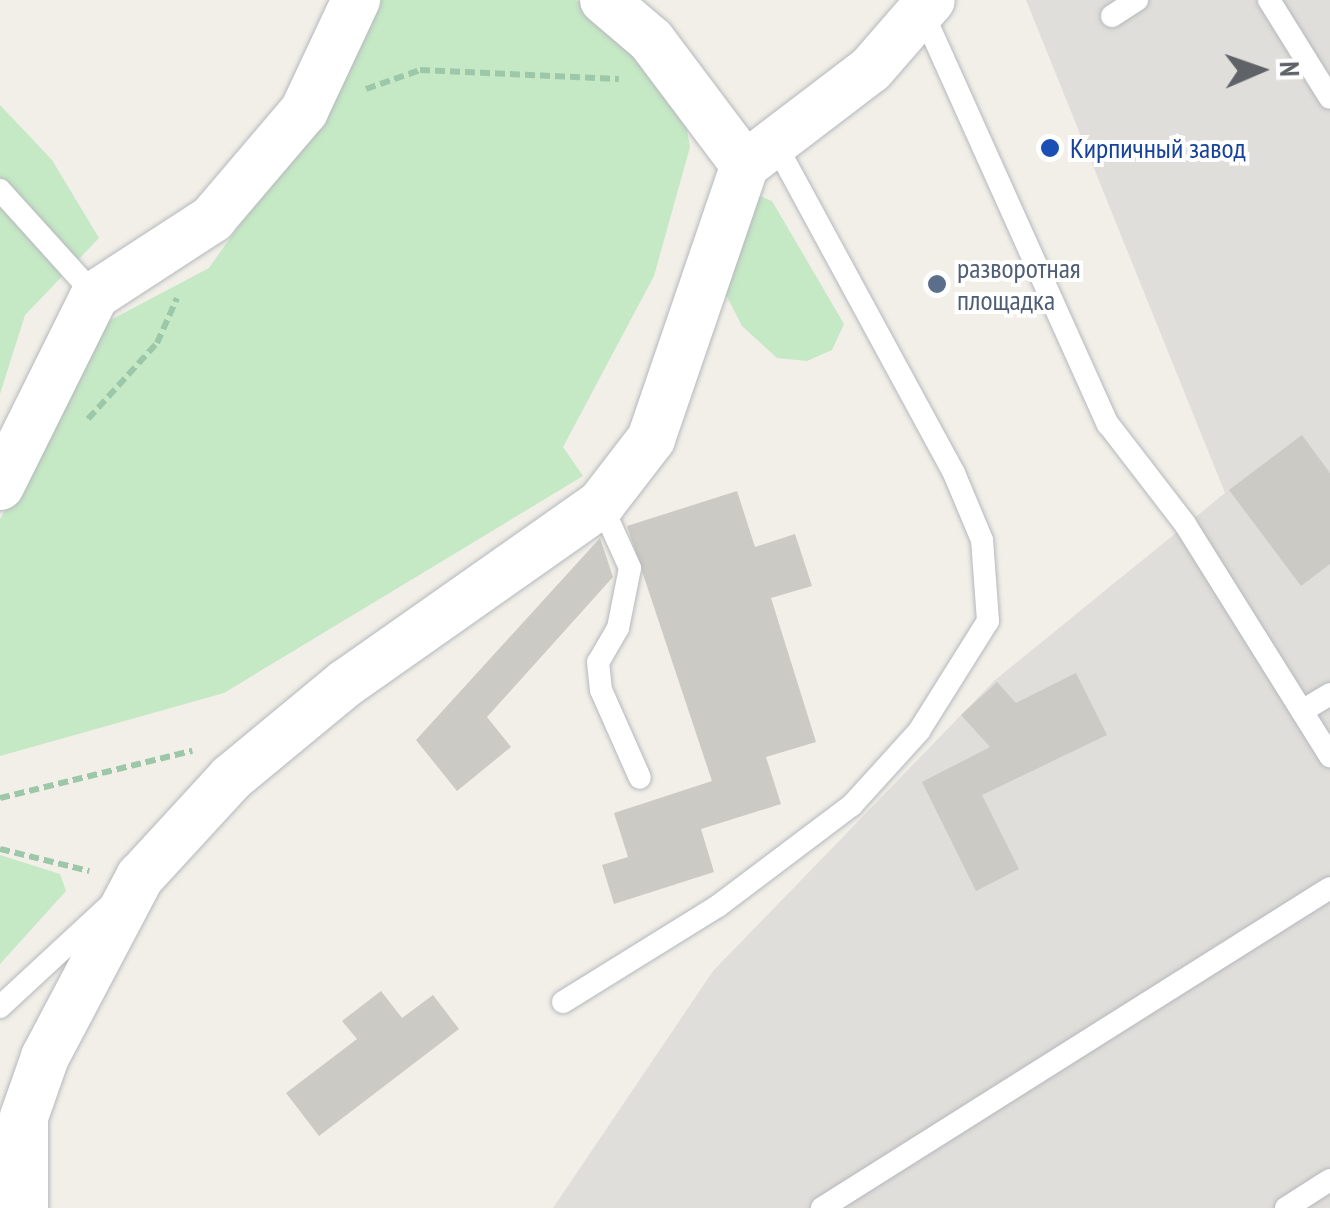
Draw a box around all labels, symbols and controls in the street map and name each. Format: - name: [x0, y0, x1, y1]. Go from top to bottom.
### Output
- north arrow: [1210, 20, 1310, 120]
- text: N: [1272, 61, 1309, 77]
- place label: Кирпичный завод: [1070, 131, 1246, 165]
- marker: Кирпичный завод: [1039, 137, 1061, 159]
- place label: разворотная площадка: [957, 251, 1081, 317]
- marker: разворотная площадка: [926, 273, 948, 295]

